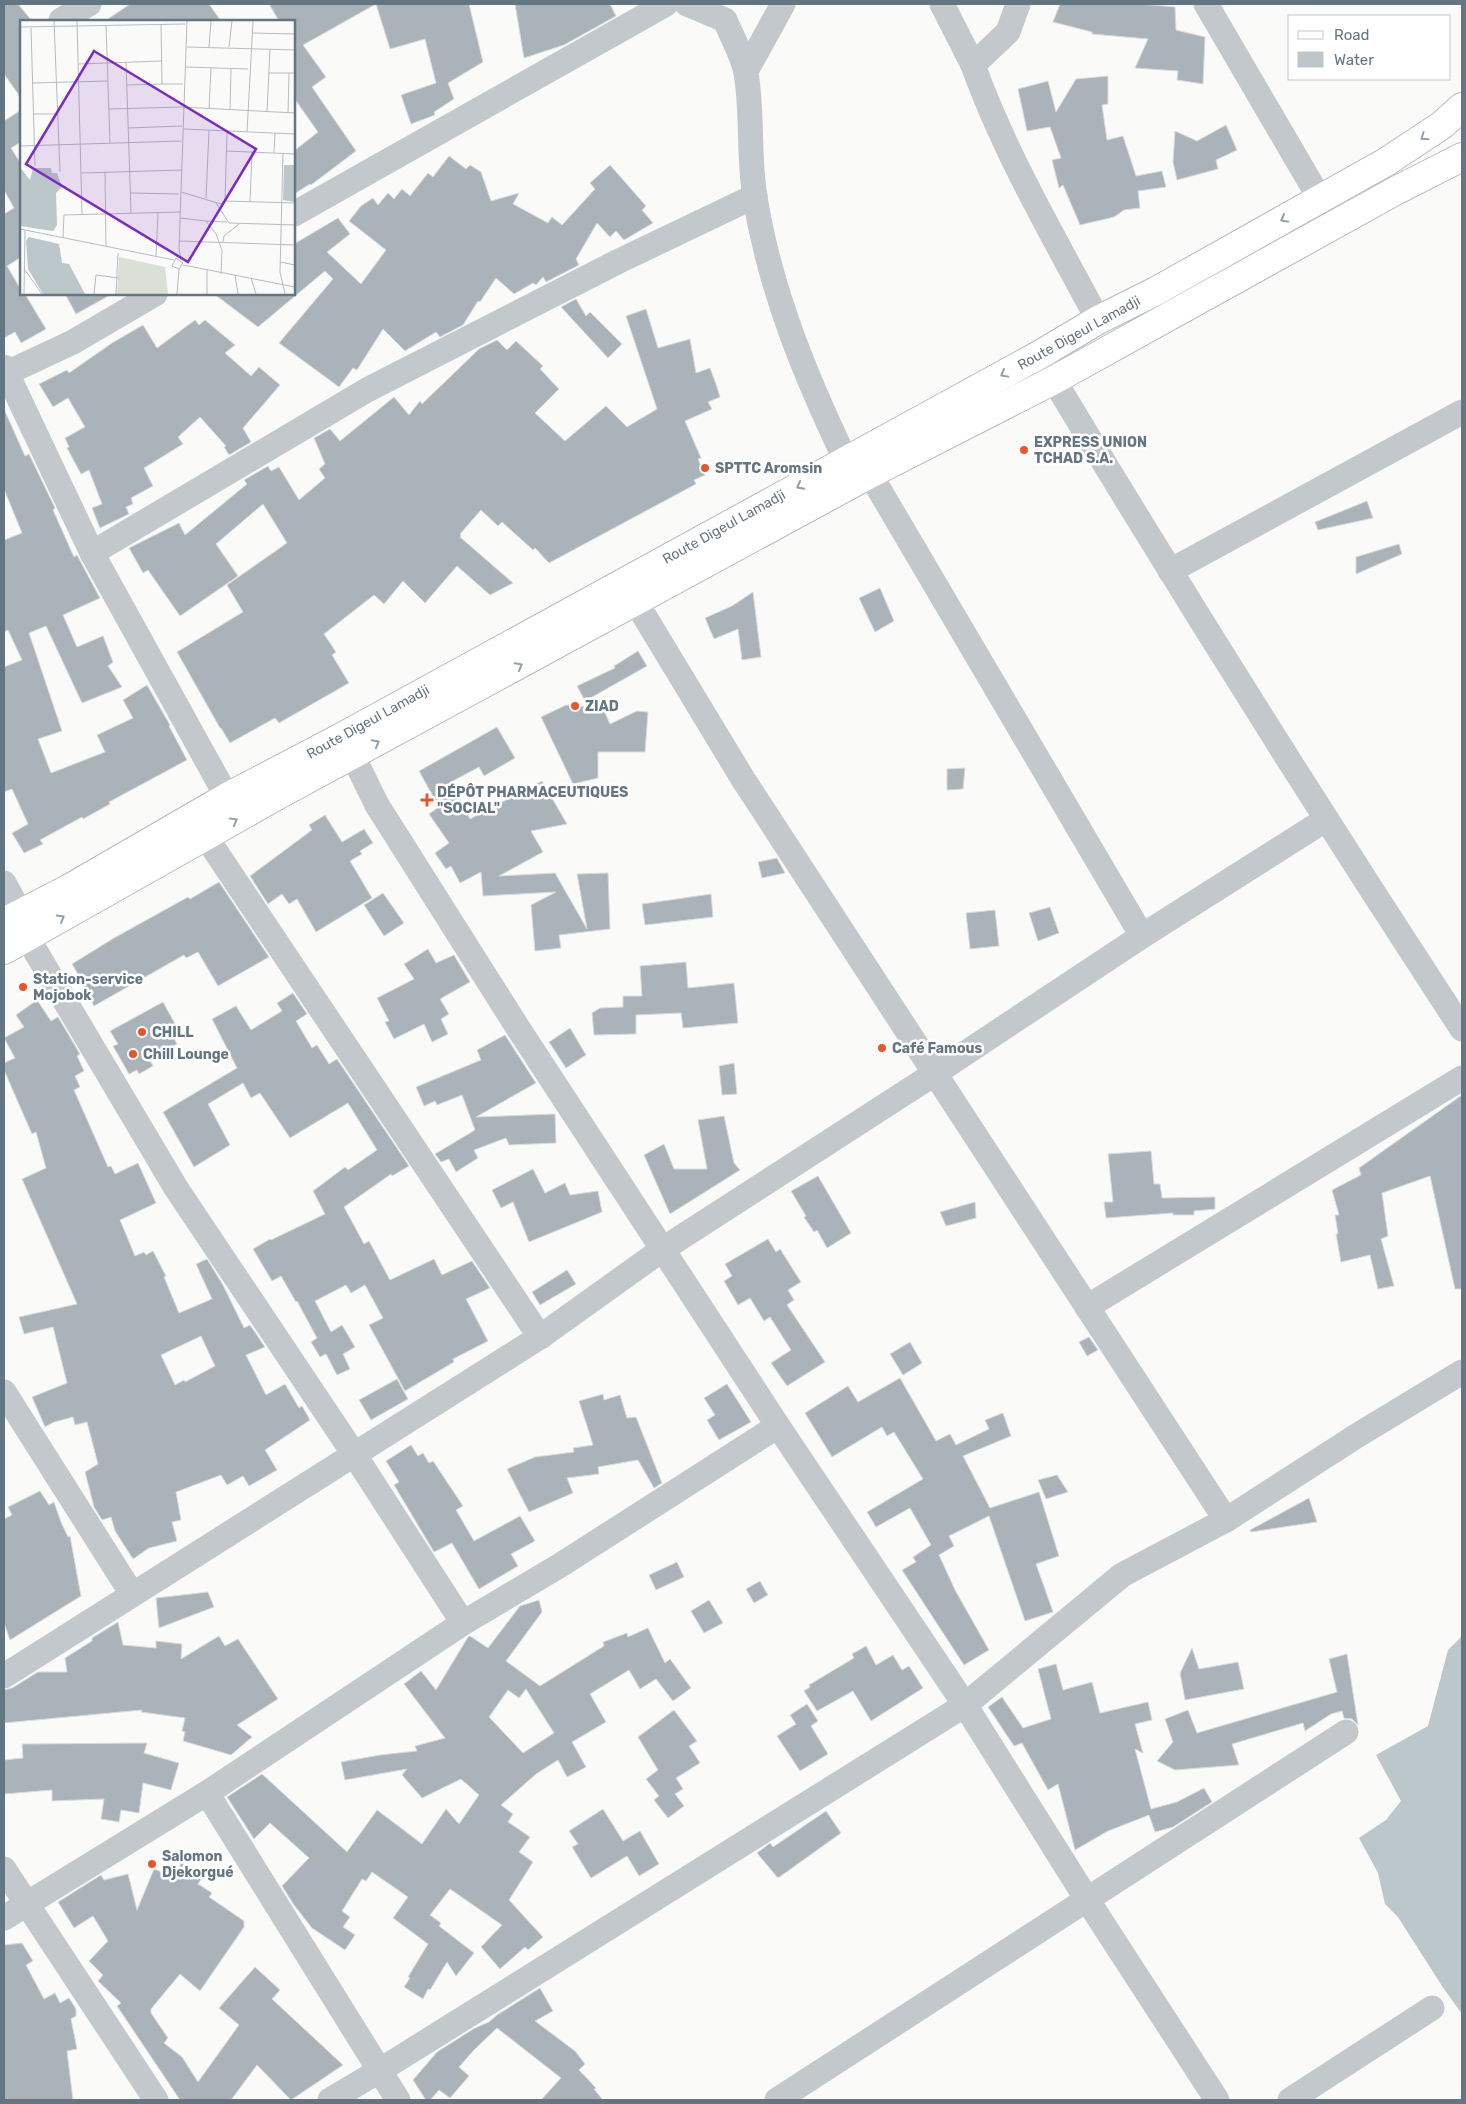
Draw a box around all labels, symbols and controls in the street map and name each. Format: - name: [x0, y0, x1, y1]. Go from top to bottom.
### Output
- legend: [1288, 15, 1451, 80]
- inset map: [20, 20, 295, 295]
- text: Road: [1334, 26, 1370, 44]
- text: Water: [1334, 51, 1374, 69]
- one-way arrow: [1420, 131, 1430, 140]
- one-way arrow: [1281, 213, 1290, 223]
- street label: Route Digeul Lamadji: [1015, 292, 1143, 374]
- one-way arrow: [1001, 368, 1010, 378]
- place label: EXPRESS UNION TCHAD S.A.: [1034, 434, 1147, 467]
- marker: EXPRESS UNION TCHAD S.A.: [1018, 444, 1030, 456]
- place label: SPTTC Aromsin: [715, 460, 822, 477]
- marker: SPTTC Aromsin: [699, 462, 711, 474]
- one-way arrow: [797, 479, 806, 489]
- street label: Route Digeul Lamadji: [660, 486, 788, 568]
- one-way arrow: [514, 662, 523, 672]
- street label: Route Digeul Lamadji: [304, 681, 432, 763]
- place label: ZIAD: [585, 698, 619, 715]
- marker: ZIAD: [569, 700, 581, 712]
- one-way arrow: [371, 739, 380, 749]
- place label: DÉPÔT PHARMACEUTIQUES "SOCIAL": [437, 783, 628, 817]
- marker: DÉPÔT PHARMACEUTIQUES "SOCIAL": [421, 794, 433, 806]
- one-way arrow: [228, 818, 237, 828]
- one-way arrow: [56, 914, 65, 924]
- place label: Station-service Mojobok: [33, 971, 143, 1004]
- marker: Station-service Mojobok: [17, 981, 29, 993]
- place label: CHILL: [152, 1024, 194, 1041]
- marker: CHILL: [136, 1026, 148, 1038]
- place label: Café Famous: [892, 1040, 982, 1057]
- marker: Café Famous: [876, 1042, 888, 1054]
- place label: Chill Lounge: [143, 1046, 229, 1063]
- marker: Chill Lounge: [127, 1048, 139, 1060]
- place label: Salomon Djekorgué: [162, 1848, 233, 1881]
- marker: Salomon Djekorgué: [146, 1858, 158, 1870]

